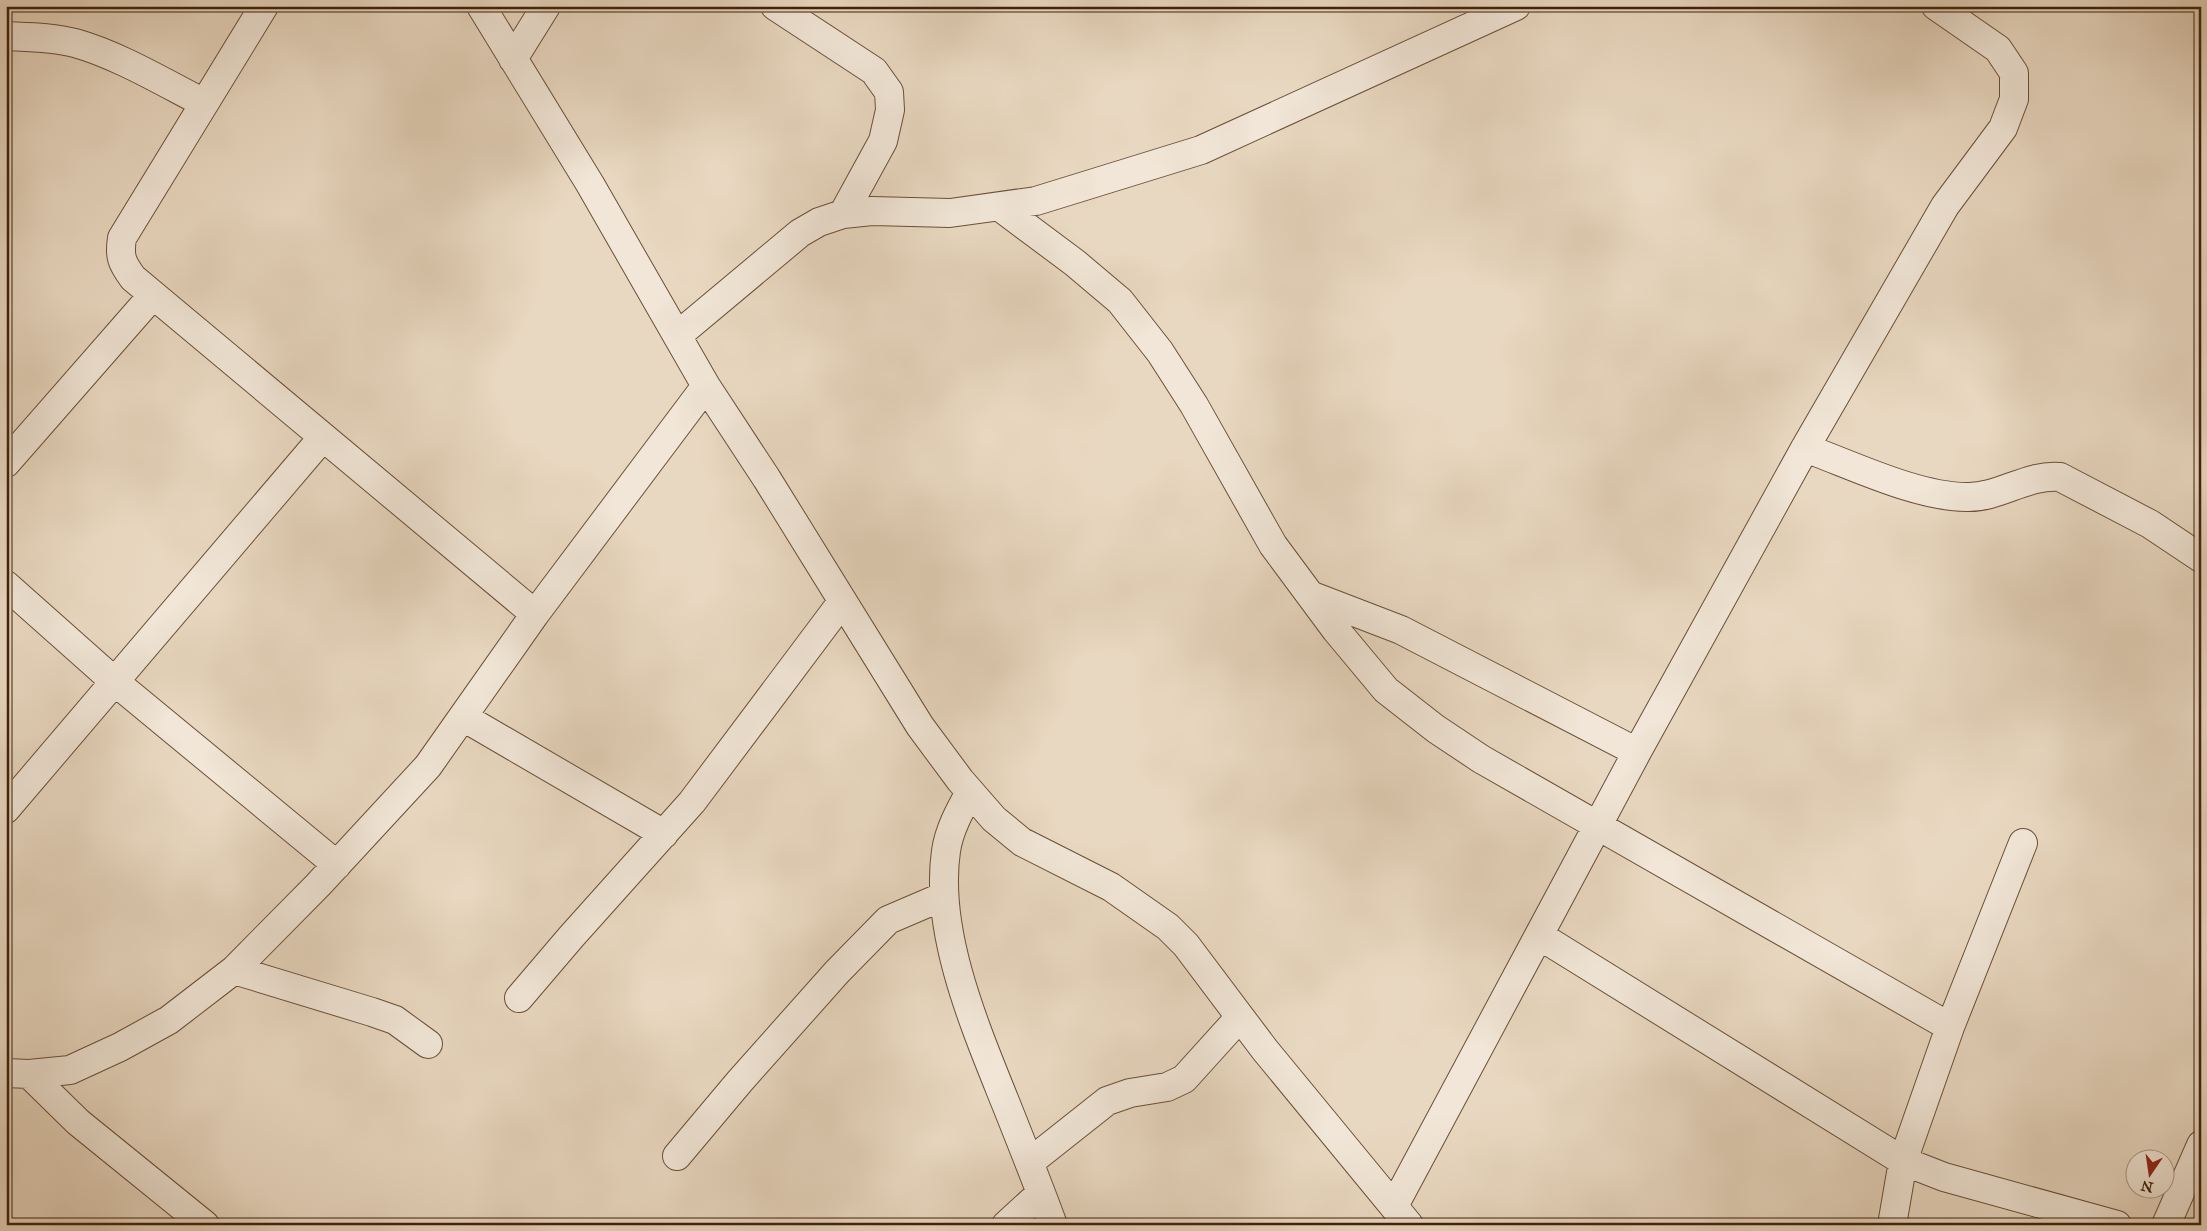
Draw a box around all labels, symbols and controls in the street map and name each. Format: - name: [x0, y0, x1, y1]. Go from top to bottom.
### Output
- north arrow: [2124, 1148, 2174, 1198]
- text: N: [2139, 1177, 2155, 1196]

